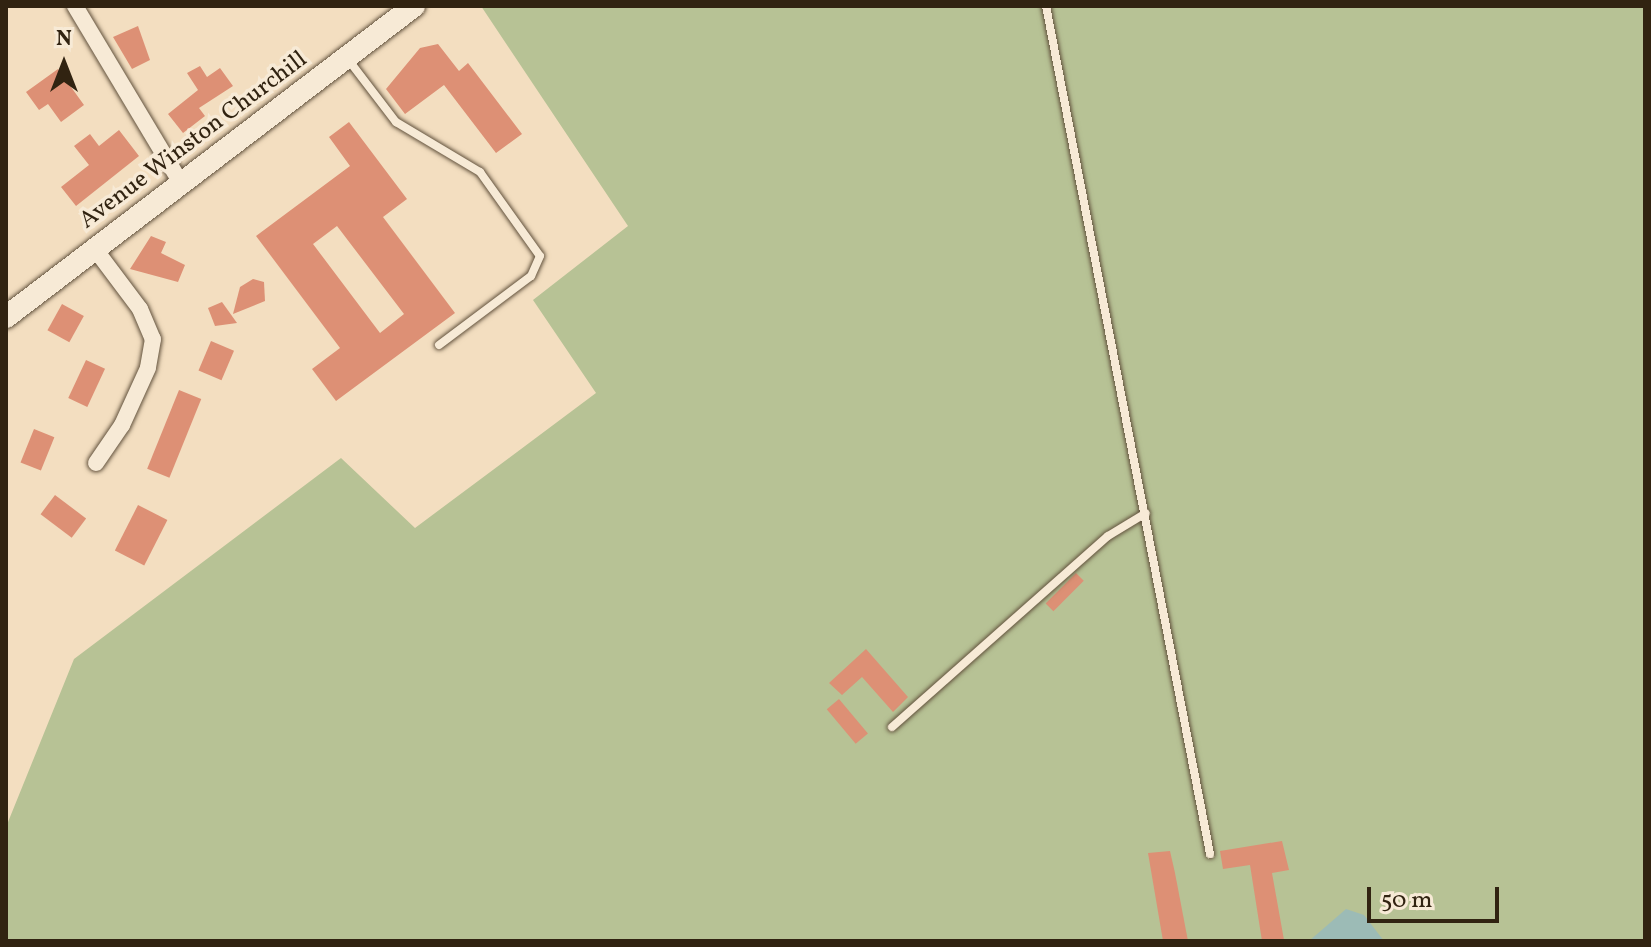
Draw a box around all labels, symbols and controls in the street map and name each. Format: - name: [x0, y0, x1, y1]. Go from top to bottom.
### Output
- north arrow: [24, 24, 104, 104]
- text: N: [56, 24, 72, 55]
- street label: Avenue Winston Churchill: [74, 46, 314, 236]
- scale bar: [1371, 871, 1503, 921]
- text: 50 m: [1381, 884, 1433, 918]

